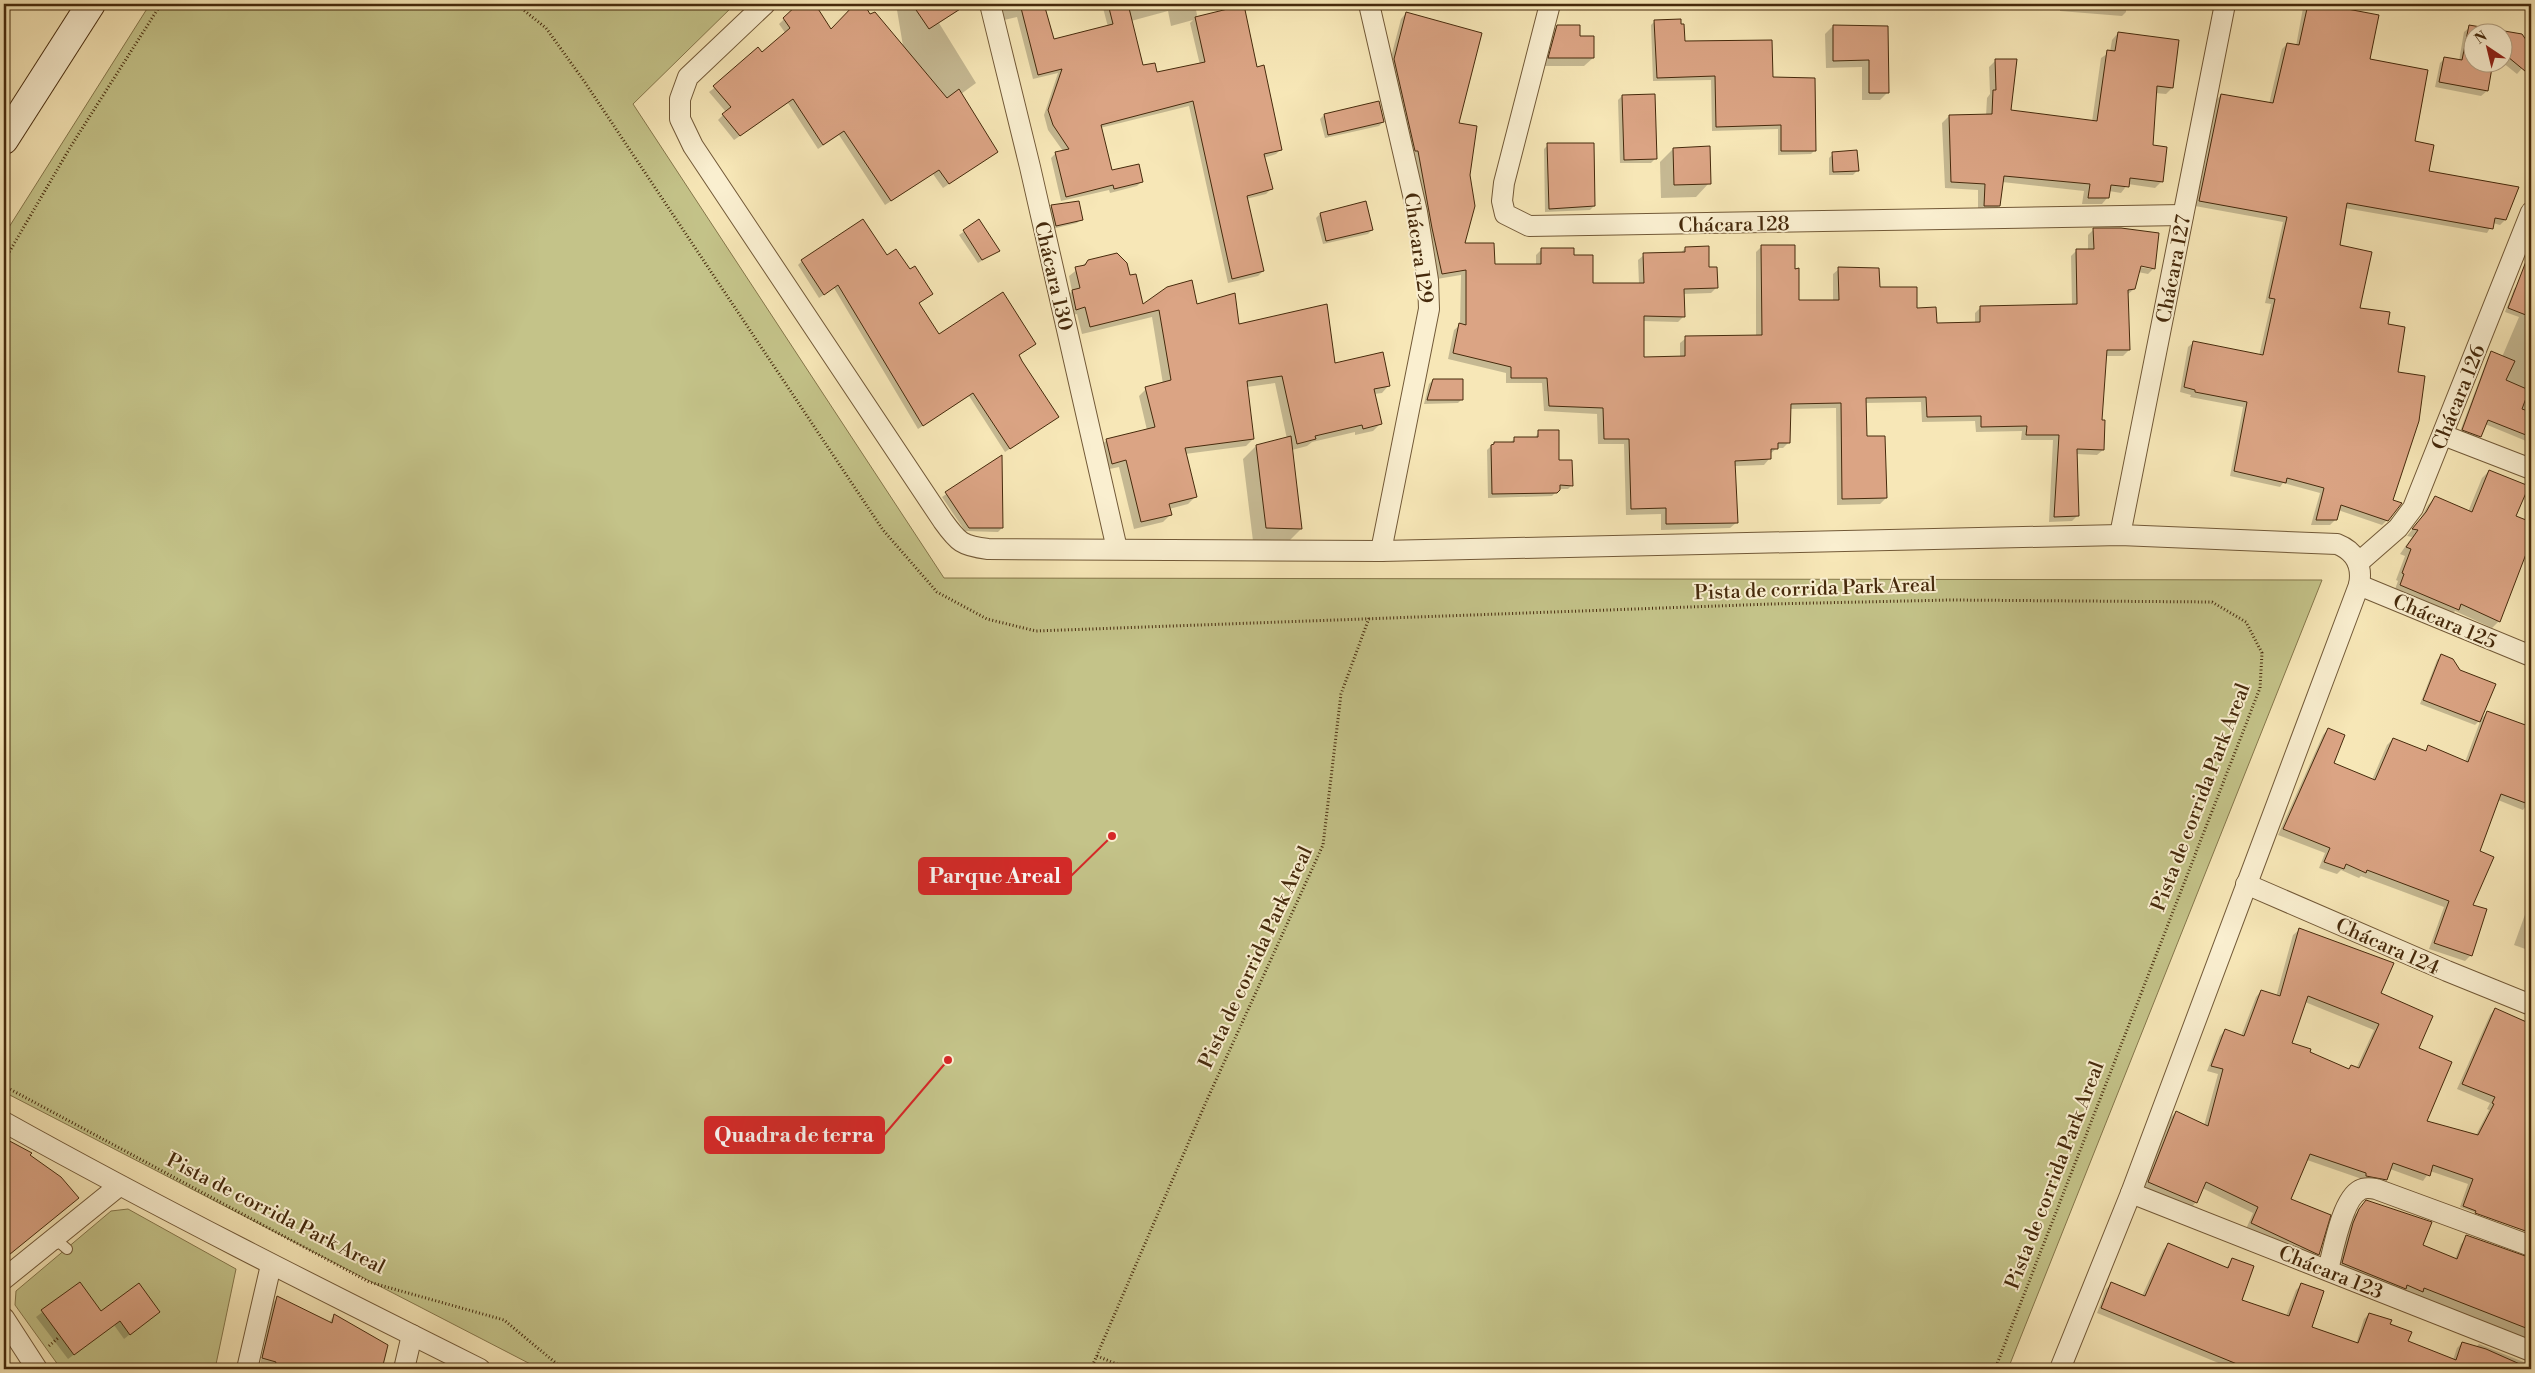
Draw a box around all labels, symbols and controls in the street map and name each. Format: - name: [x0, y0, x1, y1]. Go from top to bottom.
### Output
- north arrow: [2462, 22, 2512, 72]
- text: N: [2471, 28, 2491, 49]
- street label: Chácara 129: [1397, 191, 1438, 305]
- street label: Chácara 128: [1678, 212, 1790, 239]
- street label: Chácara 127: [2152, 213, 2197, 325]
- street label: Chácara 130: [1028, 219, 1077, 334]
- street label: Chácara 126: [2427, 341, 2492, 454]
- street label: Pista de corrida Park Areal: [1694, 573, 1937, 606]
- street label: Chácara 125: [2389, 589, 2500, 655]
- street label: Pista de corrida Park Areal: [2146, 680, 2256, 915]
- street label: Pista de corrida Park Areal: [1194, 843, 1319, 1073]
- callout: Parque Areal: [919, 858, 1071, 894]
- text: Parque Areal: [929, 864, 1061, 890]
- street label: Chácara 124: [2331, 913, 2443, 981]
- street label: Pista de corrida Park Areal: [2000, 1058, 2110, 1293]
- callout: Quadra de terra: [705, 1117, 884, 1153]
- text: Quadra de terra: [714, 1123, 874, 1149]
- street label: Pista de corrida Park Areal: [162, 1148, 389, 1280]
- street label: Chácara 123: [2275, 1241, 2386, 1306]

